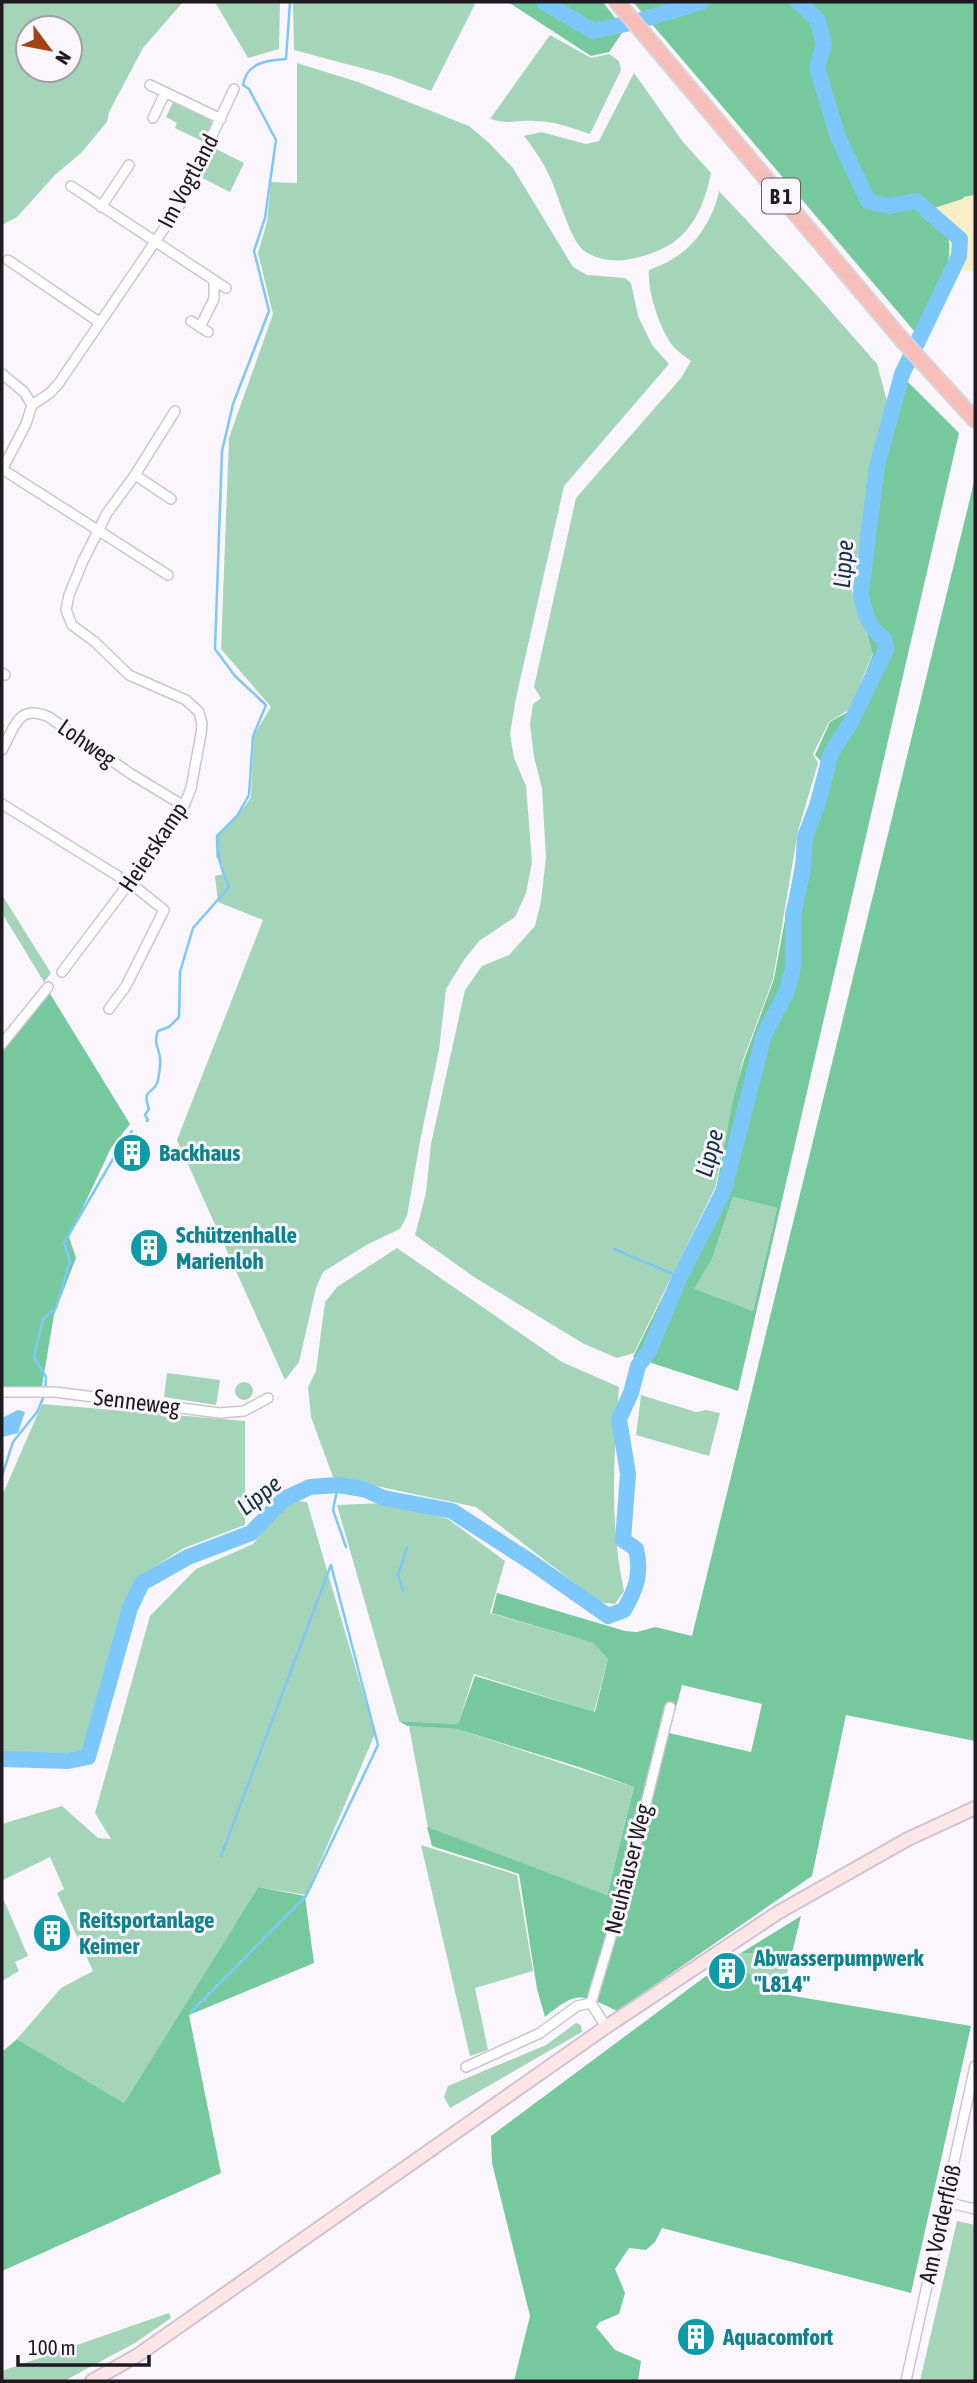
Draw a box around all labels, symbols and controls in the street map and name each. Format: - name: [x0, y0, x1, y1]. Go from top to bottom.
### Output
- north arrow: [14, 14, 84, 84]
- text: N: [51, 47, 76, 69]
- street label: Im Vogtland: [153, 130, 223, 232]
- road number: B 1: [762, 178, 800, 214]
- water label: Lippe: [828, 539, 858, 589]
- street label: Lohweg: [53, 714, 121, 772]
- street label: Heierskamp: [114, 797, 192, 897]
- water label: Lippe: [690, 1126, 728, 1180]
- building icon: Backhaus: [111, 1132, 153, 1174]
- place label: Backhaus: [159, 1140, 240, 1166]
- place label: Schützenhalle Marienloh: [176, 1222, 297, 1274]
- building icon: Schützenhalle Marienloh: [128, 1227, 170, 1269]
- street label: Senneweg: [93, 1384, 182, 1420]
- water label: Lippe: [232, 1469, 286, 1521]
- street label: Neuhäuser Weg: [599, 1801, 657, 1937]
- place label: Reitsportanlage Keimer: [79, 1907, 214, 1959]
- building icon: Reitsportanlage Keimer: [31, 1912, 73, 1954]
- place label: Abwasserpumpwerk "L814": [753, 1945, 925, 1997]
- building icon: Abwasserpumpwerk "L814": [706, 1950, 748, 1992]
- street label: Am Vorderflöß: [914, 2162, 966, 2286]
- building icon: Aquacomfort: [675, 2316, 717, 2358]
- scale bar: [18, 2324, 149, 2368]
- place label: Aquacomfort: [722, 2324, 834, 2350]
- text: 100 m: [28, 2335, 76, 2359]

